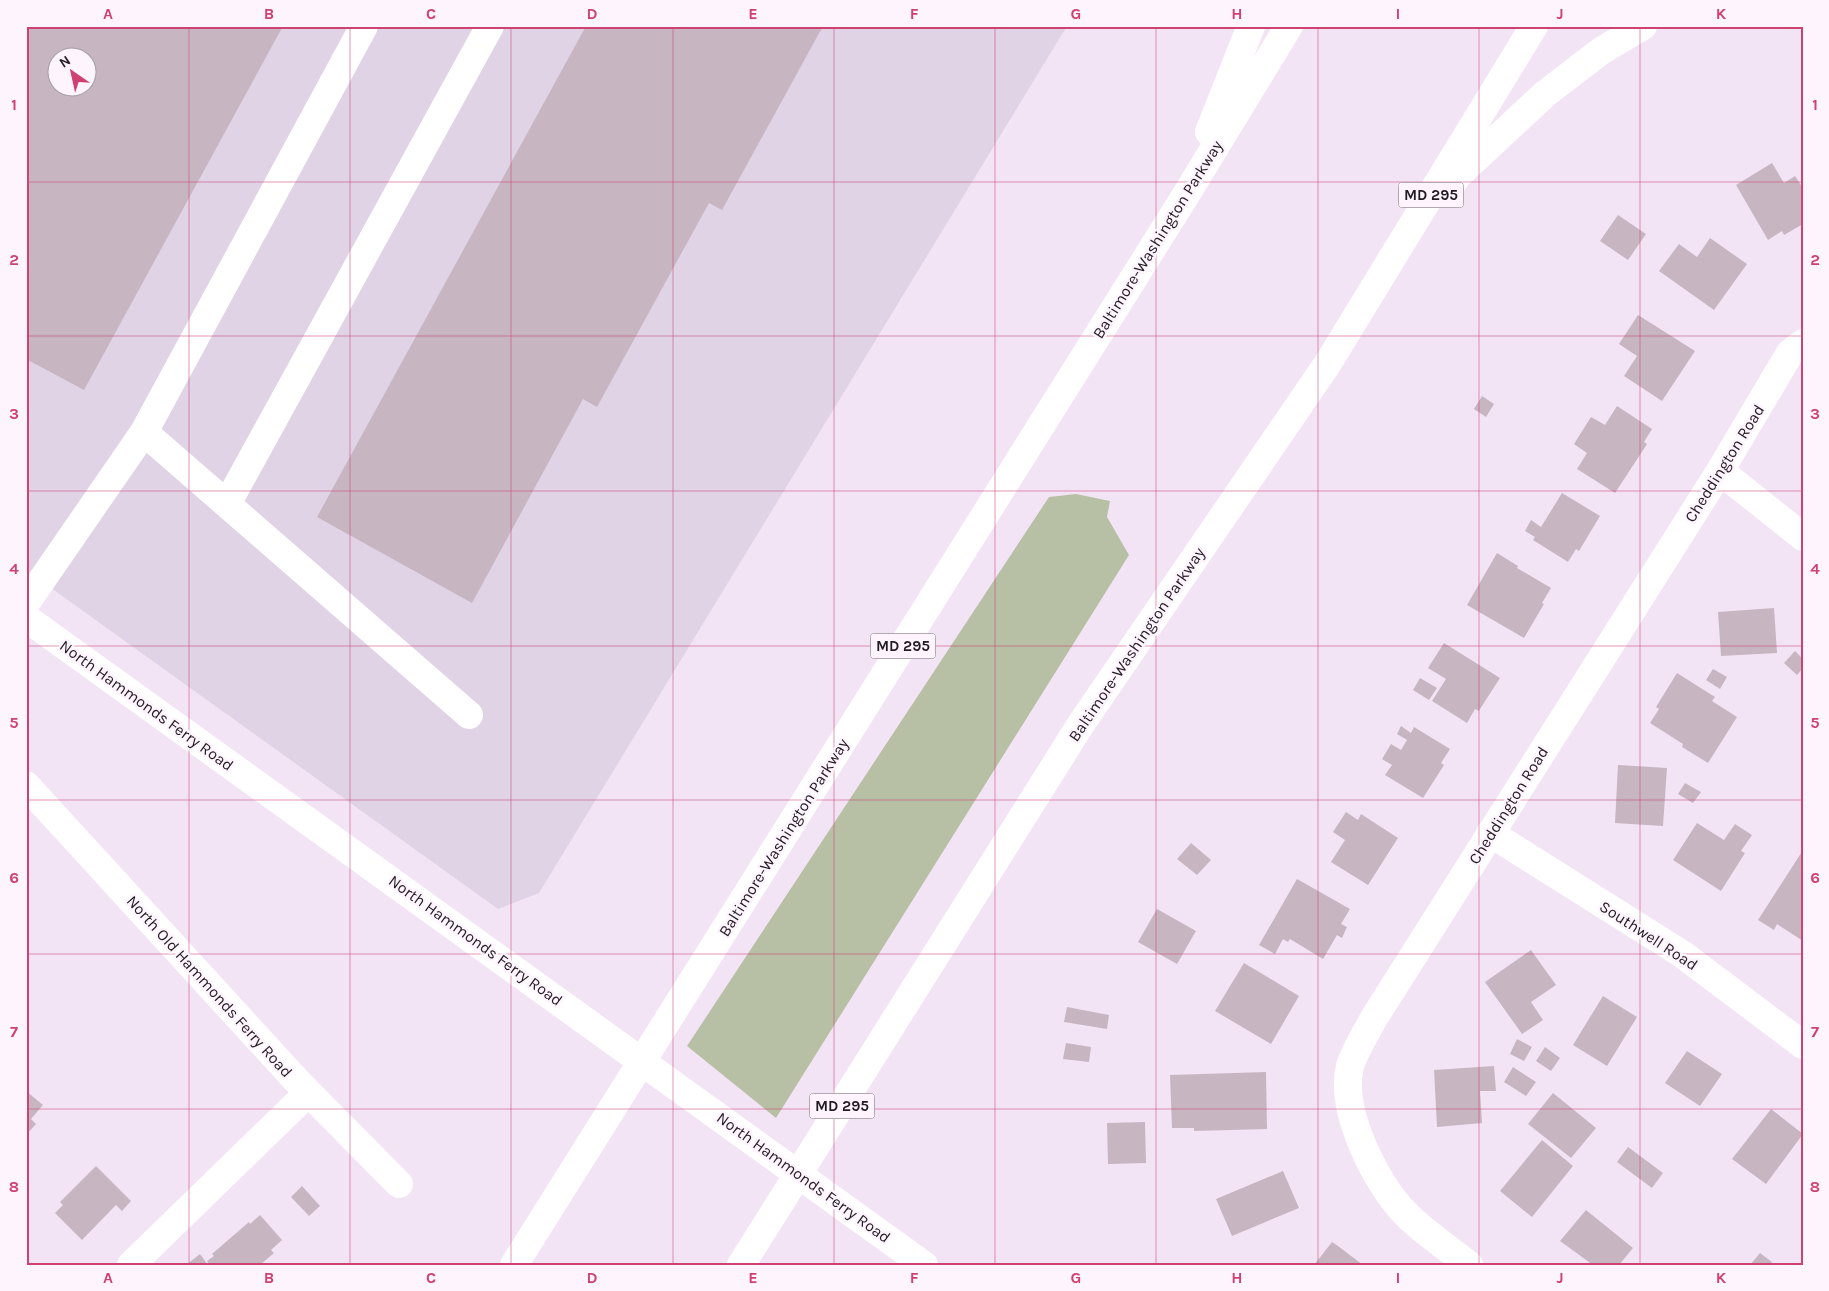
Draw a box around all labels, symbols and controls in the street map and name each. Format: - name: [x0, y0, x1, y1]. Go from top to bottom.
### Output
- text: A: [103, 4, 113, 23]
- text: B: [264, 4, 274, 23]
- text: C: [426, 4, 436, 23]
- text: D: [587, 4, 598, 23]
- text: E: [748, 4, 758, 23]
- text: F: [910, 4, 919, 23]
- text: G: [1071, 4, 1081, 23]
- text: H: [1231, 4, 1243, 23]
- text: I: [1396, 4, 1400, 23]
- text: J: [1556, 4, 1564, 23]
- text: K: [1716, 4, 1727, 23]
- north arrow: [48, 48, 98, 98]
- text: N: [56, 52, 74, 71]
- text: 1: [11, 95, 17, 114]
- text: 1: [1812, 95, 1818, 114]
- street label: Baltimore-Washington Parkway: [1088, 136, 1227, 342]
- road number: MD 295: [1398, 182, 1464, 208]
- text: 2: [9, 250, 19, 269]
- text: 2: [1810, 250, 1820, 269]
- street label: Cheddington Road: [1681, 401, 1768, 526]
- text: 3: [9, 404, 19, 423]
- text: 3: [1810, 404, 1820, 423]
- street label: Baltimore-Washington Parkway: [1064, 543, 1209, 745]
- text: 4: [9, 559, 19, 578]
- text: 4: [1810, 559, 1820, 578]
- road number: MD 295: [870, 634, 936, 658]
- street label: North Hammonds Ferry Road: [56, 636, 237, 775]
- text: 5: [9, 713, 19, 732]
- text: 5: [1810, 713, 1820, 732]
- street label: Baltimore-Washington Parkway: [714, 734, 853, 940]
- street label: Cheddington Road: [1465, 743, 1552, 868]
- text: 6: [9, 868, 19, 887]
- text: 6: [1810, 868, 1820, 887]
- street label: North Hammonds Ferry Road: [385, 871, 566, 1010]
- street label: North Old Hammonds Ferry Road: [123, 891, 296, 1081]
- street label: Southwell Road: [1596, 897, 1701, 974]
- text: 7: [10, 1022, 18, 1041]
- text: 7: [1811, 1022, 1819, 1041]
- road number: MD 295: [810, 1094, 874, 1118]
- street label: North Hammonds Ferry Road: [713, 1108, 894, 1247]
- text: 8: [9, 1177, 19, 1196]
- text: 8: [1810, 1177, 1820, 1196]
- text: A: [103, 1268, 113, 1287]
- text: B: [264, 1268, 274, 1287]
- text: C: [426, 1268, 436, 1287]
- text: D: [587, 1268, 598, 1287]
- text: E: [748, 1268, 758, 1287]
- text: F: [910, 1268, 919, 1287]
- text: G: [1071, 1268, 1081, 1287]
- text: H: [1231, 1268, 1243, 1287]
- text: I: [1396, 1268, 1400, 1287]
- text: J: [1556, 1268, 1564, 1287]
- text: K: [1716, 1268, 1727, 1287]

